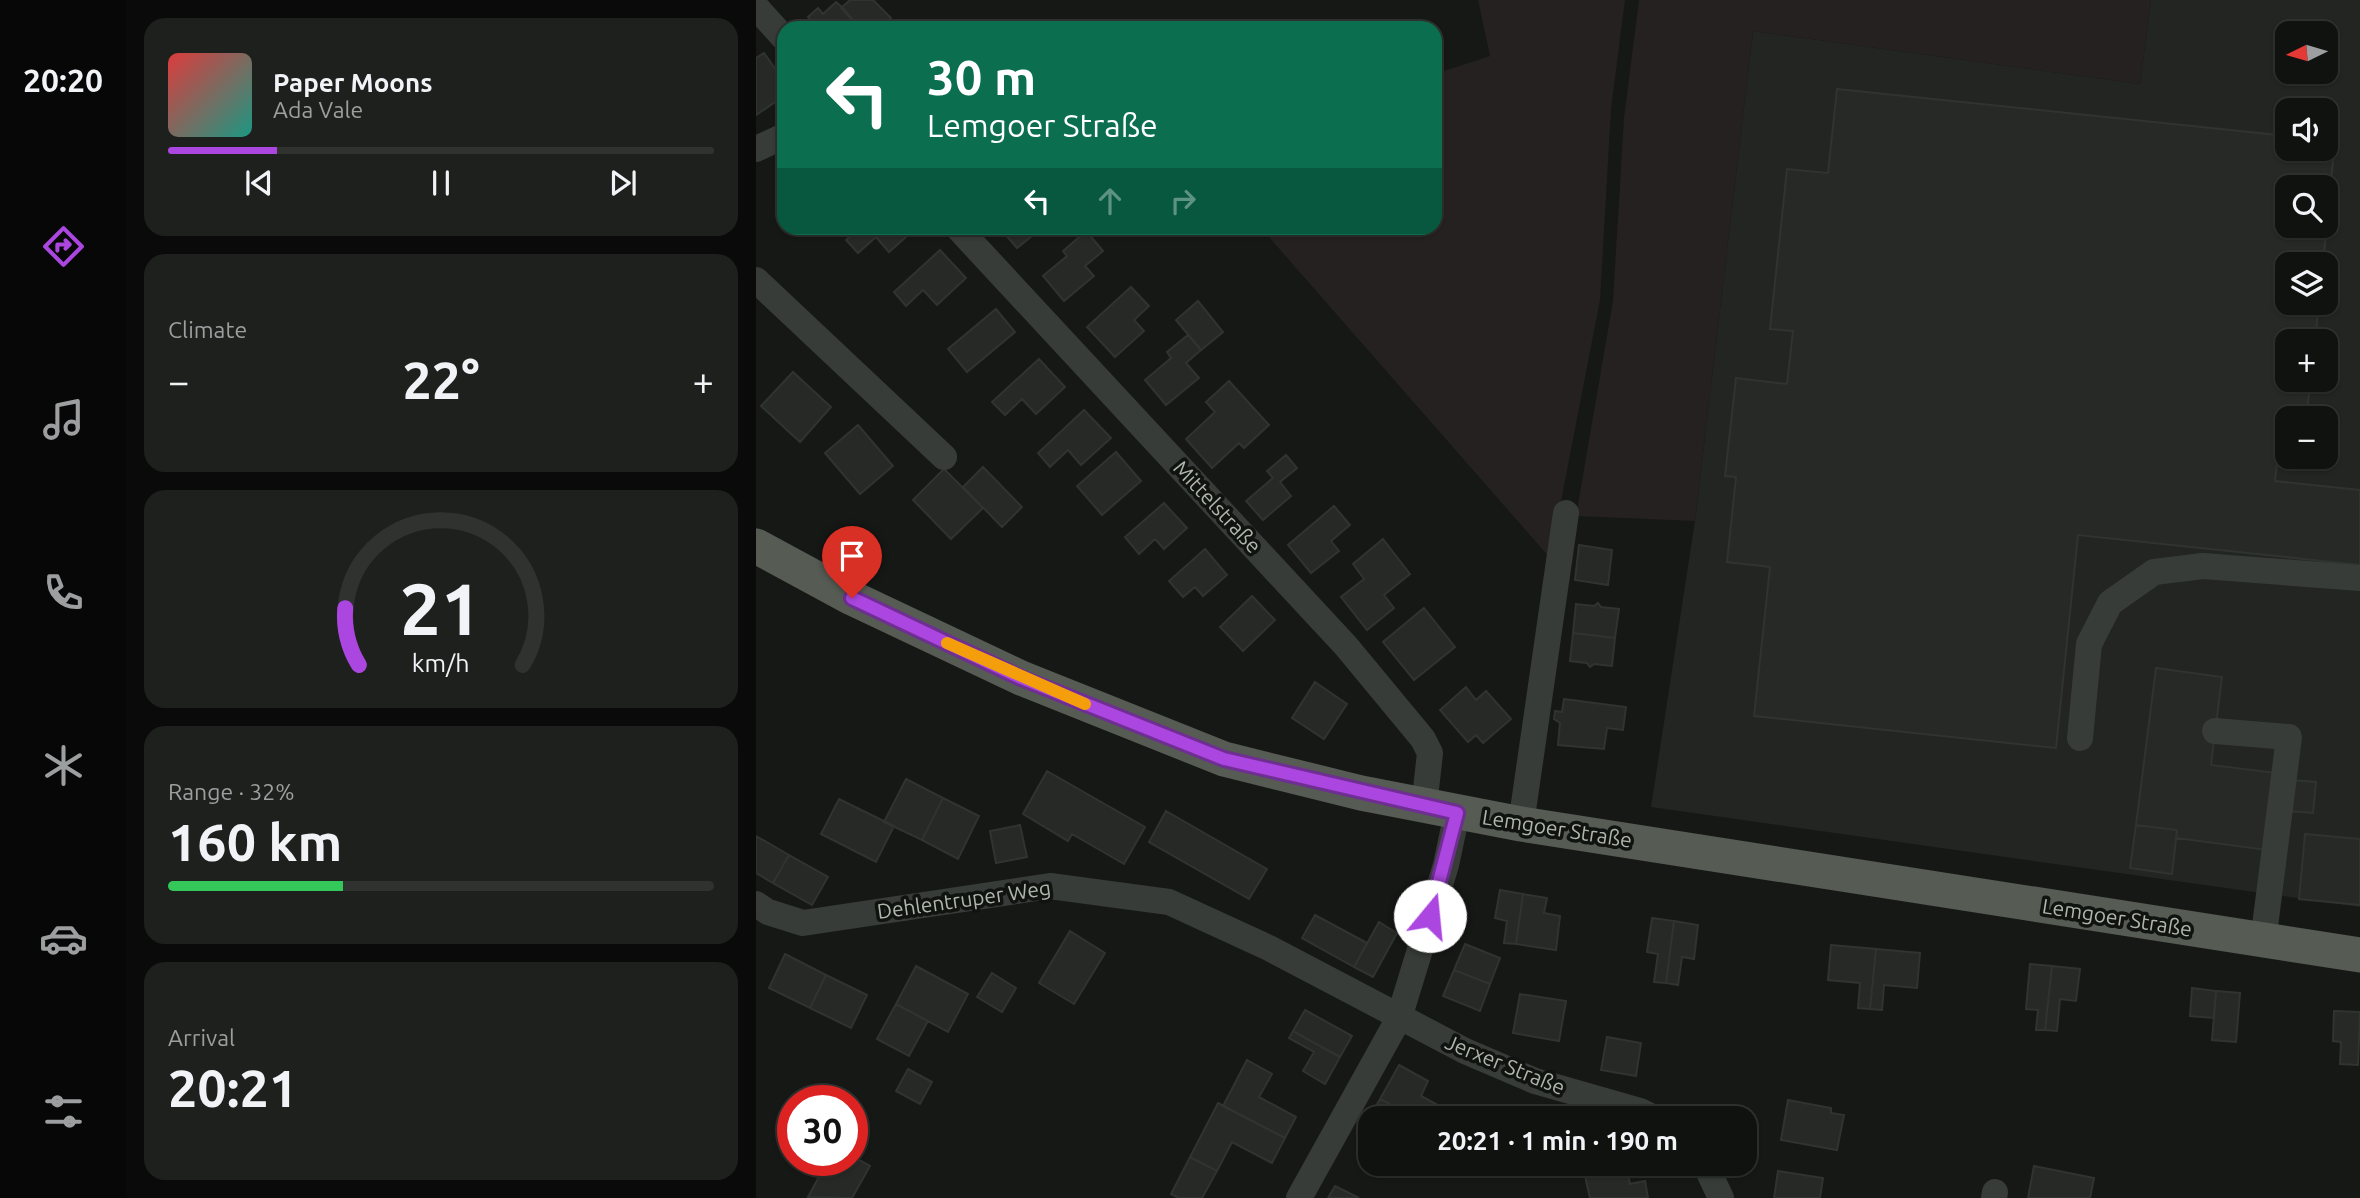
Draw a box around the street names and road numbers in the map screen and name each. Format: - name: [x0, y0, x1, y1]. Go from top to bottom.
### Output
- street label: Mittelstraße: [1169, 455, 1266, 557]
- street label: Lemgoer Straße: [1481, 804, 1634, 852]
- street label: Dehlentruper Weg: [875, 875, 1052, 923]
- street label: Lemgoer Straße: [2041, 893, 2194, 941]
- street label: Jerxer Straße: [1442, 1029, 1569, 1099]

